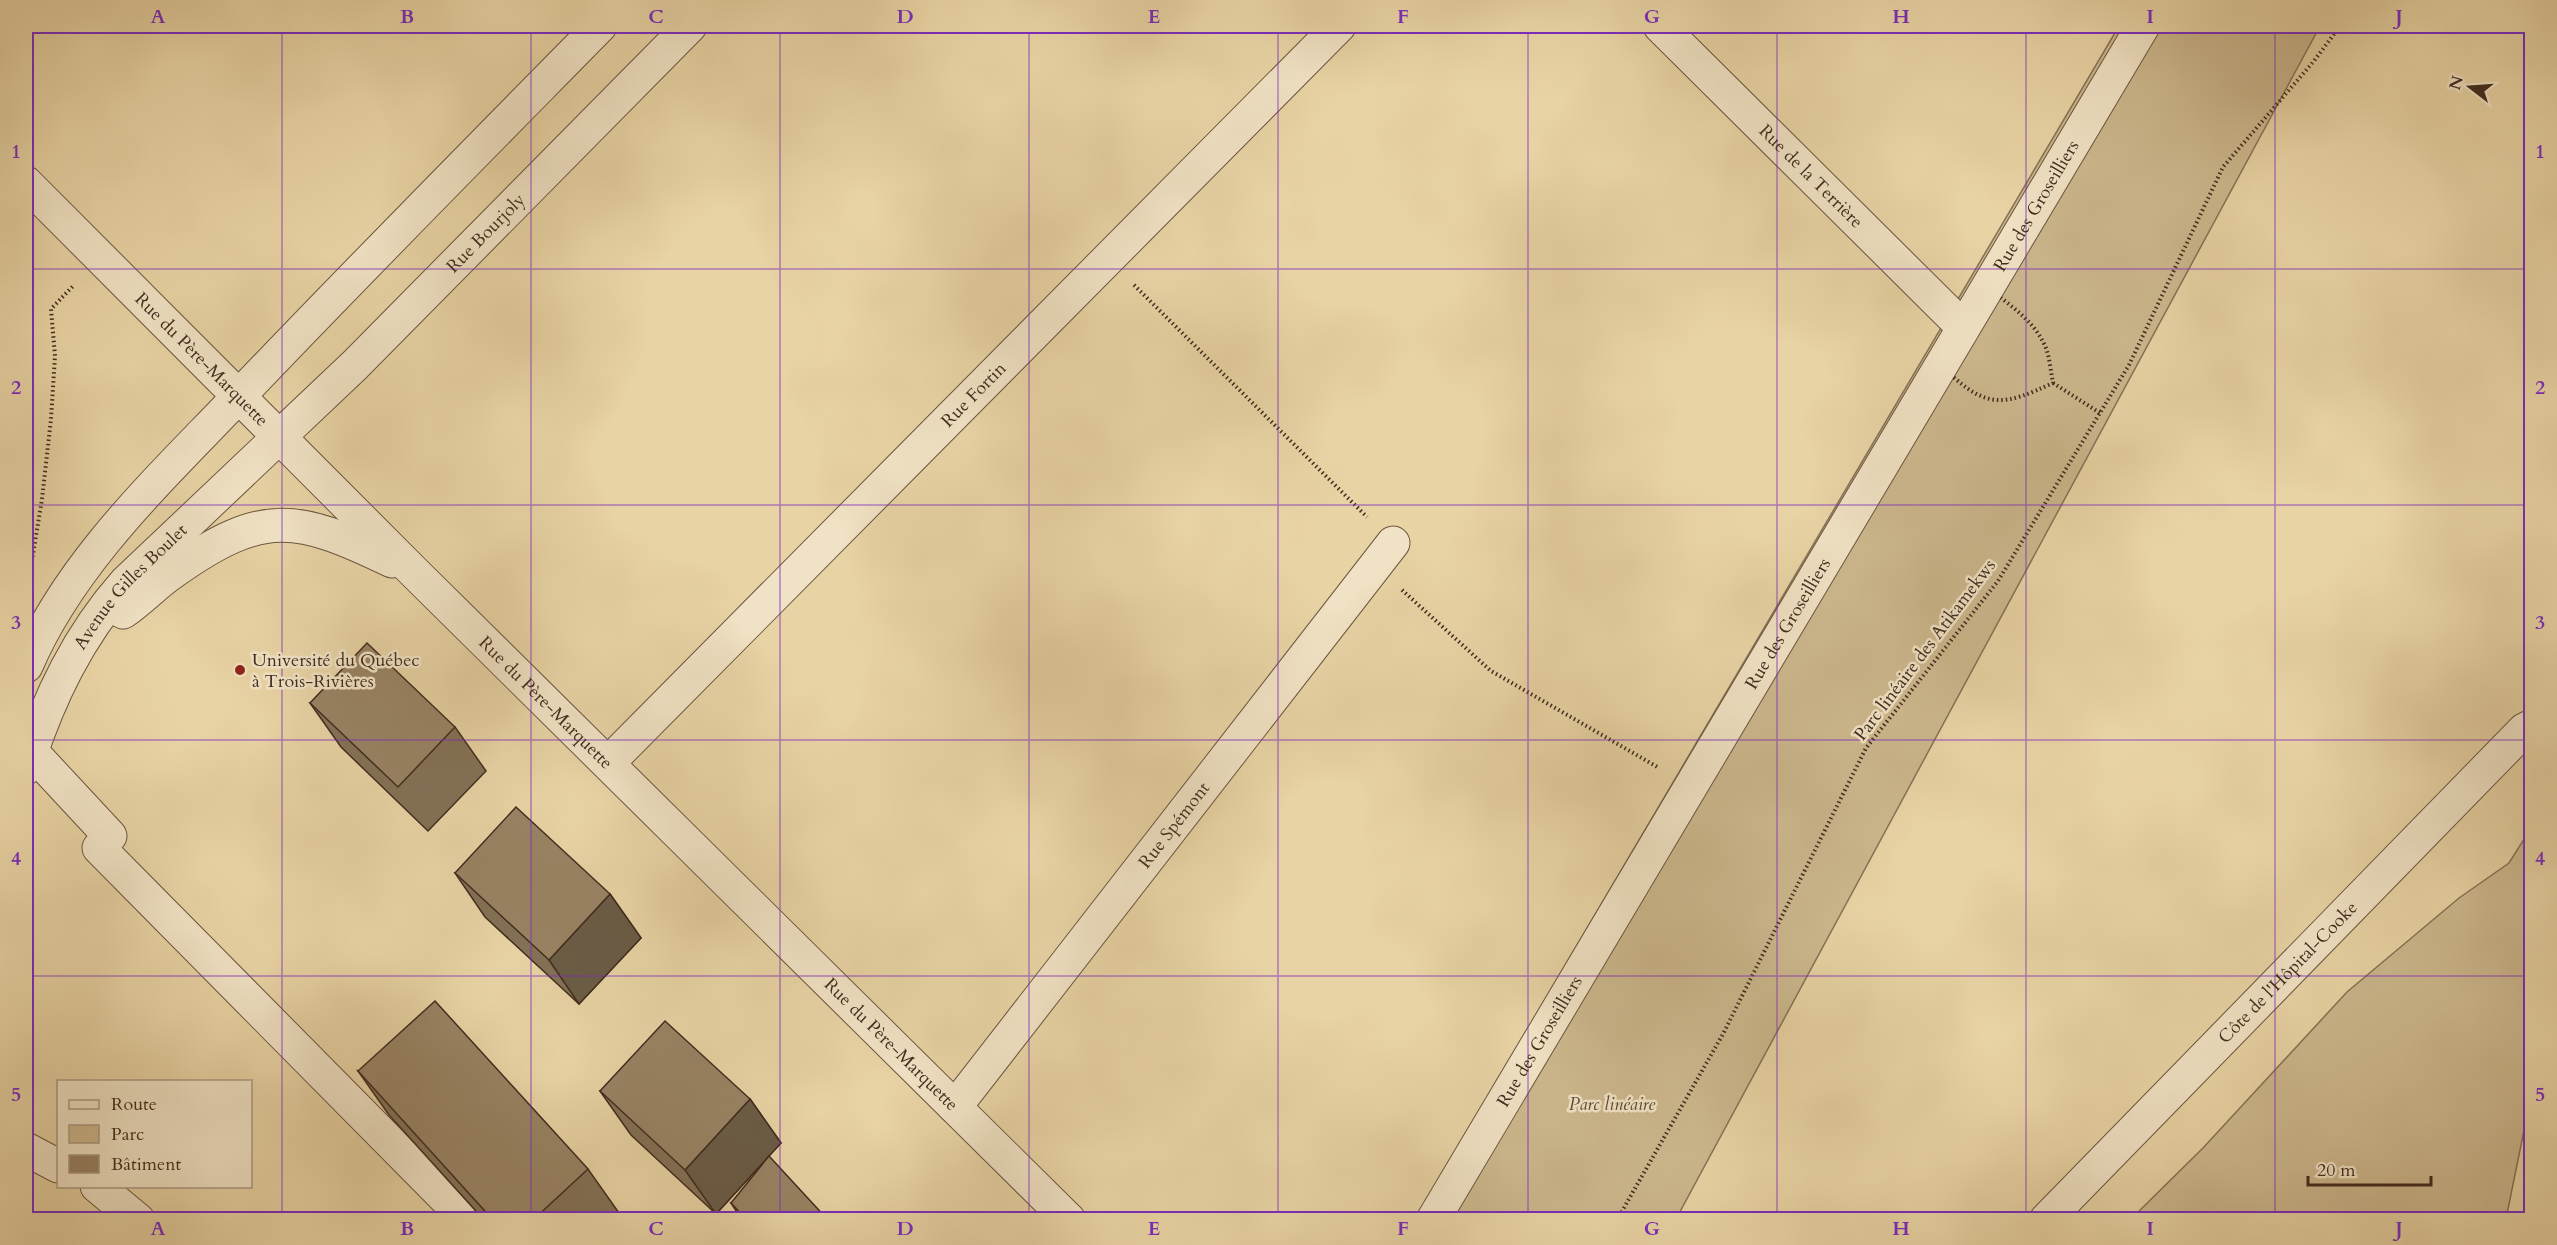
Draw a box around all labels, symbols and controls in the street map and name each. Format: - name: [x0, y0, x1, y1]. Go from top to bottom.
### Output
- text: A: [150, 3, 166, 30]
- text: B: [400, 3, 414, 30]
- text: C: [648, 3, 664, 30]
- text: D: [896, 3, 914, 30]
- text: E: [1148, 3, 1160, 30]
- text: F: [1397, 3, 1409, 30]
- text: G: [1644, 3, 1660, 30]
- text: H: [1892, 3, 1910, 30]
- text: I: [2146, 3, 2154, 30]
- text: J: [2392, 3, 2403, 30]
- north arrow: [2440, 57, 2500, 117]
- text: N: [2444, 73, 2469, 93]
- street label: Rue de la Terrière: [1753, 119, 1869, 234]
- street label: Rue des Groseilliers: [1987, 135, 2085, 276]
- text: 1: [11, 138, 21, 165]
- text: 1: [2535, 138, 2545, 165]
- street label: Rue Bourjoly: [441, 187, 531, 278]
- street label: Rue du Père-Marquette: [129, 287, 274, 432]
- street label: Rue Fortin: [935, 356, 1012, 433]
- text: 2: [11, 374, 21, 401]
- text: 2: [2535, 374, 2545, 401]
- street label: Avenue Gilles Boulet: [68, 518, 193, 654]
- street label: Rue des Groseilliers: [1739, 553, 1837, 694]
- street label: Parc linéaire des Atikamekws: [1848, 554, 2002, 746]
- text: 3: [11, 609, 21, 636]
- text: 3: [2535, 609, 2545, 636]
- street label: Rue du Père-Marquette: [473, 630, 619, 775]
- place label: Université du Québec à Trois-Rivières: [252, 648, 420, 694]
- marker: Université du Québec à Trois-Rivières: [233, 663, 247, 677]
- street label: Rue Spémont: [1132, 776, 1216, 873]
- text: 4: [11, 845, 21, 872]
- text: 4: [2535, 845, 2545, 872]
- street label: Côte de l'Hôpital-Cooke: [2212, 896, 2363, 1049]
- street label: Rue des Groseilliers: [1491, 971, 1588, 1112]
- street label: Rue du Père-Marquette: [819, 972, 964, 1116]
- legend: [57, 1080, 252, 1188]
- text: 5: [11, 1081, 21, 1108]
- text: 5: [2535, 1081, 2545, 1108]
- text: Route: [111, 1092, 157, 1117]
- park label: Parc linéaire: [1569, 1092, 1656, 1117]
- text: Parc: [111, 1122, 144, 1147]
- scale bar: [2308, 1149, 2431, 1187]
- text: Bâtiment: [111, 1152, 181, 1177]
- text: 20 m: [2317, 1158, 2356, 1183]
- text: A: [150, 1215, 166, 1242]
- text: B: [400, 1215, 414, 1242]
- text: C: [648, 1215, 664, 1242]
- text: D: [896, 1215, 914, 1242]
- text: E: [1148, 1215, 1160, 1242]
- text: F: [1397, 1215, 1409, 1242]
- text: G: [1644, 1215, 1660, 1242]
- text: H: [1892, 1215, 1910, 1242]
- text: I: [2146, 1215, 2154, 1242]
- text: J: [2392, 1215, 2403, 1242]

